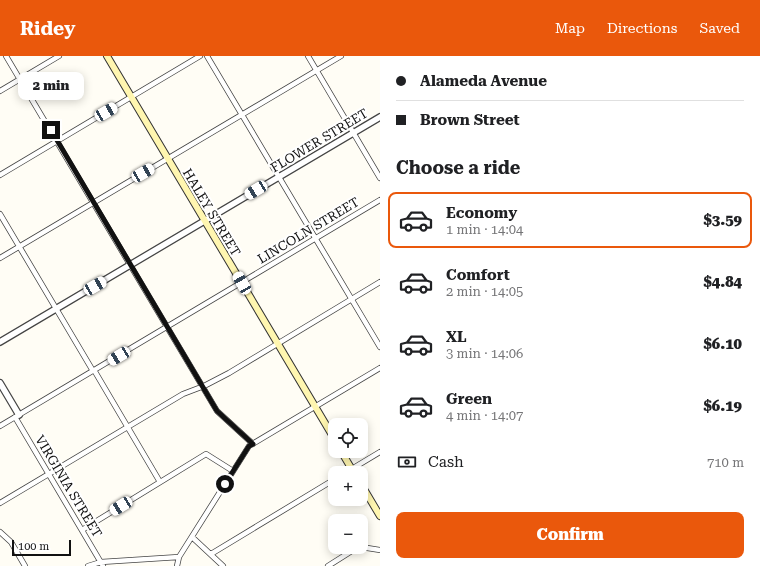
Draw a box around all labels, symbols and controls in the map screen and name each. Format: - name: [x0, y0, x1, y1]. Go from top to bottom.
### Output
- text: Ridey: [20, 17, 75, 40]
- text: Map: [555, 20, 585, 36]
- text: Directions: [607, 20, 677, 36]
- text: Saved: [699, 20, 740, 36]
- callout: 2 min: [18, 72, 84, 100]
- text: Alameda Avenue: [420, 72, 547, 90]
- text: 2 min: [33, 78, 69, 93]
- car: [93, 101, 119, 123]
- street label: FLOWER STREET: [268, 105, 371, 175]
- text: Brown Street: [420, 111, 520, 129]
- route end: [42, 121, 60, 139]
- text: Choose a ride: [396, 157, 520, 178]
- car: [130, 162, 156, 184]
- street label: HALEY STREET: [180, 166, 244, 259]
- car: [243, 179, 269, 201]
- street label: LINCOLN STREET: [255, 194, 362, 267]
- icon: car: [398, 202, 434, 238]
- text: Economy: [446, 204, 517, 222]
- text: $3.59: [703, 211, 742, 229]
- text: 1 min · 14:04: [446, 222, 523, 237]
- icon: car: [398, 264, 434, 300]
- text: Comfort: [446, 266, 510, 284]
- car: [231, 270, 253, 296]
- text: $4.84: [703, 273, 742, 291]
- car: [82, 275, 108, 297]
- text: 2 min · 14:05: [446, 284, 523, 299]
- icon: car: [398, 326, 434, 362]
- text: XL: [446, 328, 467, 346]
- text: $6.10: [703, 335, 742, 353]
- car: [106, 345, 132, 367]
- text: 3 min · 14:06: [446, 346, 523, 361]
- icon: car: [398, 388, 434, 424]
- text: Green: [446, 390, 492, 408]
- text: $6.19: [703, 397, 742, 415]
- text: 4 min · 14:07: [446, 408, 523, 423]
- map controls: [328, 418, 368, 554]
- button: locate: [328, 418, 368, 458]
- street label: VIRGINIA STREET: [32, 433, 105, 540]
- icon: cash: [396, 451, 418, 473]
- text: Cash: [428, 453, 464, 471]
- text: 710 m: [707, 455, 744, 470]
- button: +: [328, 466, 368, 506]
- route start: [216, 475, 234, 493]
- car: [108, 495, 134, 517]
- button: Confirm: [396, 512, 744, 558]
- button: −: [328, 514, 368, 554]
- scale bar: [12, 538, 71, 557]
- text: 100 m: [18, 540, 49, 553]

